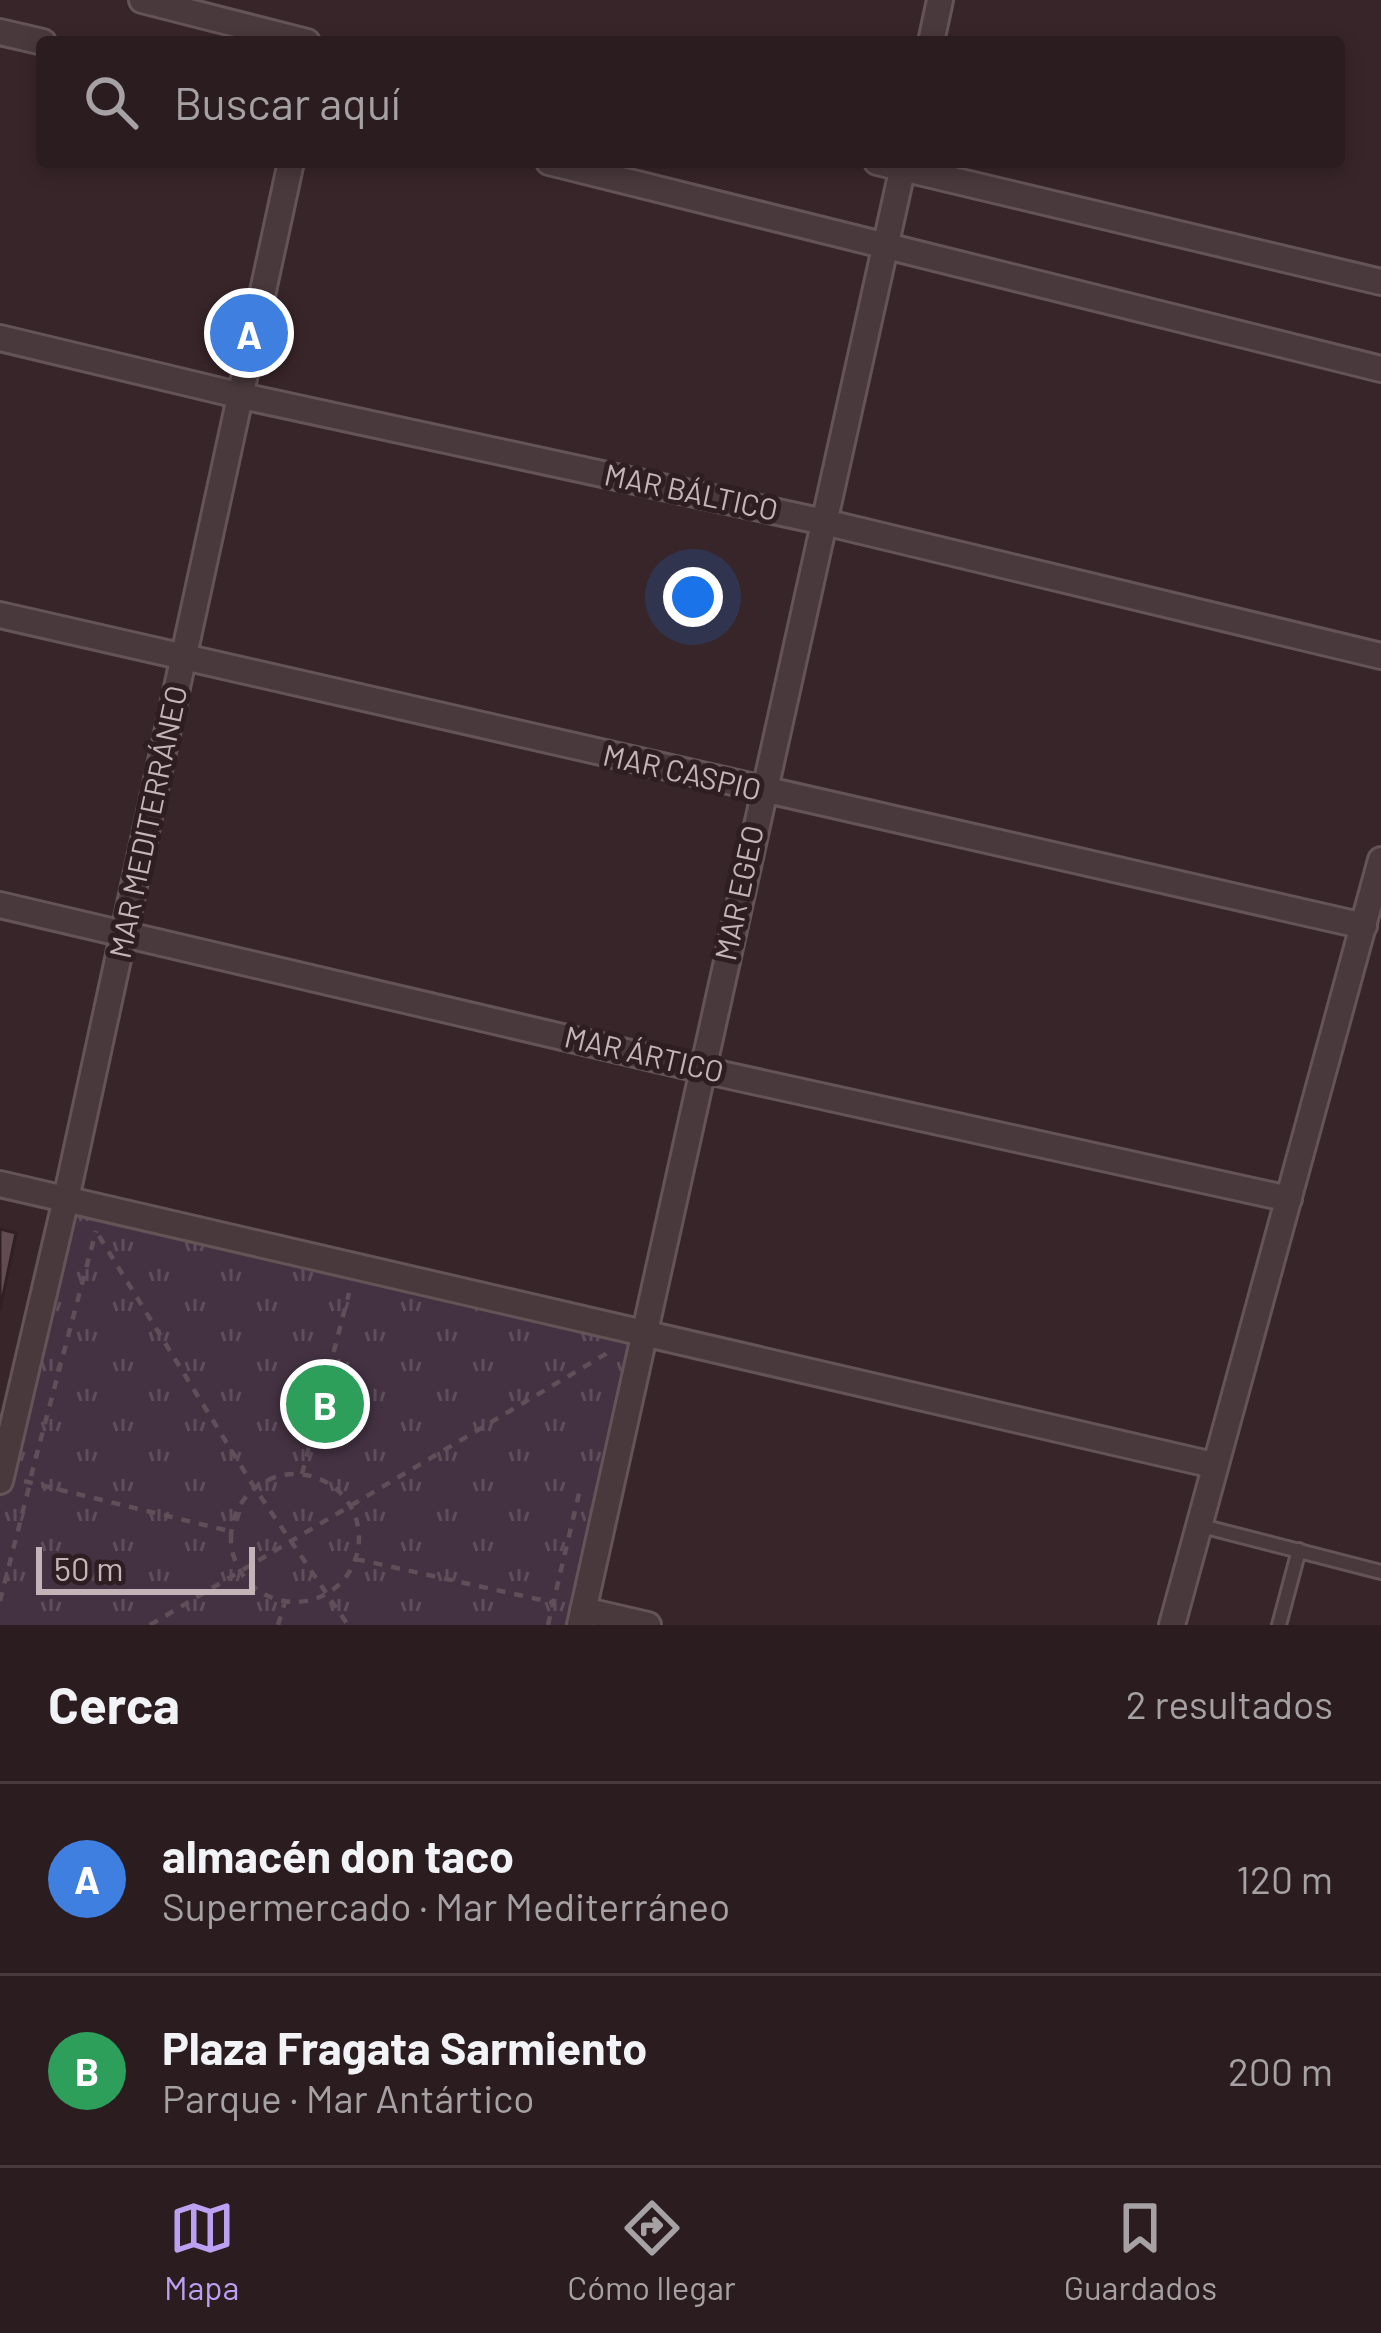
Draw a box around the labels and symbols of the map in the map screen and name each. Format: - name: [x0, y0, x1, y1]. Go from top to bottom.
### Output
- pin: A: [210, 288, 288, 378]
- street label: MAR BÁLTICO: [601, 455, 781, 527]
- your location: [663, 567, 723, 627]
- street label: MAR MEDITERRÁNEO: [101, 682, 194, 961]
- street label: MAR CASPIO: [600, 735, 765, 807]
- street label: MAR EGEO: [706, 822, 770, 964]
- street label: MAR ÁRTICO: [561, 1017, 728, 1089]
- pin: B: [286, 1359, 364, 1449]
- scale bar: [36, 1541, 255, 1594]

